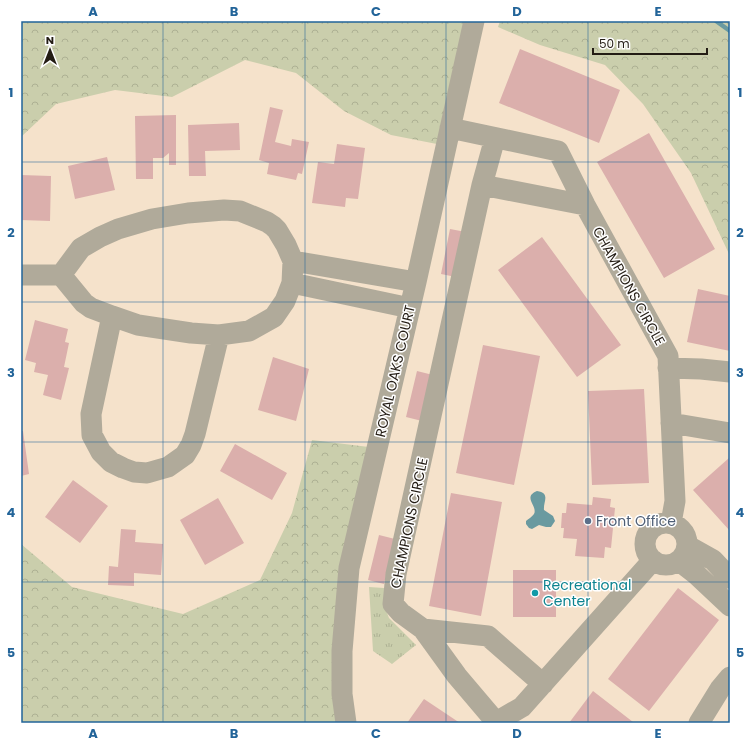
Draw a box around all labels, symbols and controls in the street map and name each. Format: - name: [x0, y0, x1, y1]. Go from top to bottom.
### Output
- text: A: [88, 2, 98, 21]
- text: B: [230, 2, 239, 21]
- text: C: [371, 2, 381, 21]
- text: D: [512, 2, 522, 21]
- text: E: [654, 2, 662, 21]
- north arrow: [30, 30, 70, 70]
- scale bar: [593, 30, 707, 56]
- text: N: [46, 32, 54, 48]
- text: 50 m: [599, 35, 630, 52]
- text: 1: [9, 83, 13, 102]
- text: 1: [738, 83, 742, 102]
- text: 2: [7, 223, 15, 242]
- street label: CHAMPIONS CIRCLE: [588, 223, 670, 349]
- text: 2: [736, 223, 744, 242]
- street label: ROYAL OAKS COURT: [370, 303, 420, 439]
- text: 3: [7, 363, 15, 382]
- text: 3: [736, 363, 744, 382]
- street label: CHAMPIONS CIRCLE: [385, 456, 433, 590]
- text: 4: [7, 503, 16, 522]
- text: 4: [736, 503, 745, 522]
- place label: Front Office: [596, 511, 676, 531]
- marker: Front Office: [583, 516, 593, 526]
- place label: Recreational Center: [543, 575, 631, 611]
- marker: Recreational Center: [530, 588, 540, 598]
- text: 5: [7, 643, 15, 662]
- text: 5: [736, 643, 744, 662]
- text: A: [88, 724, 98, 743]
- text: B: [230, 724, 239, 743]
- text: C: [371, 724, 381, 743]
- text: D: [512, 724, 522, 743]
- text: E: [654, 724, 662, 743]

